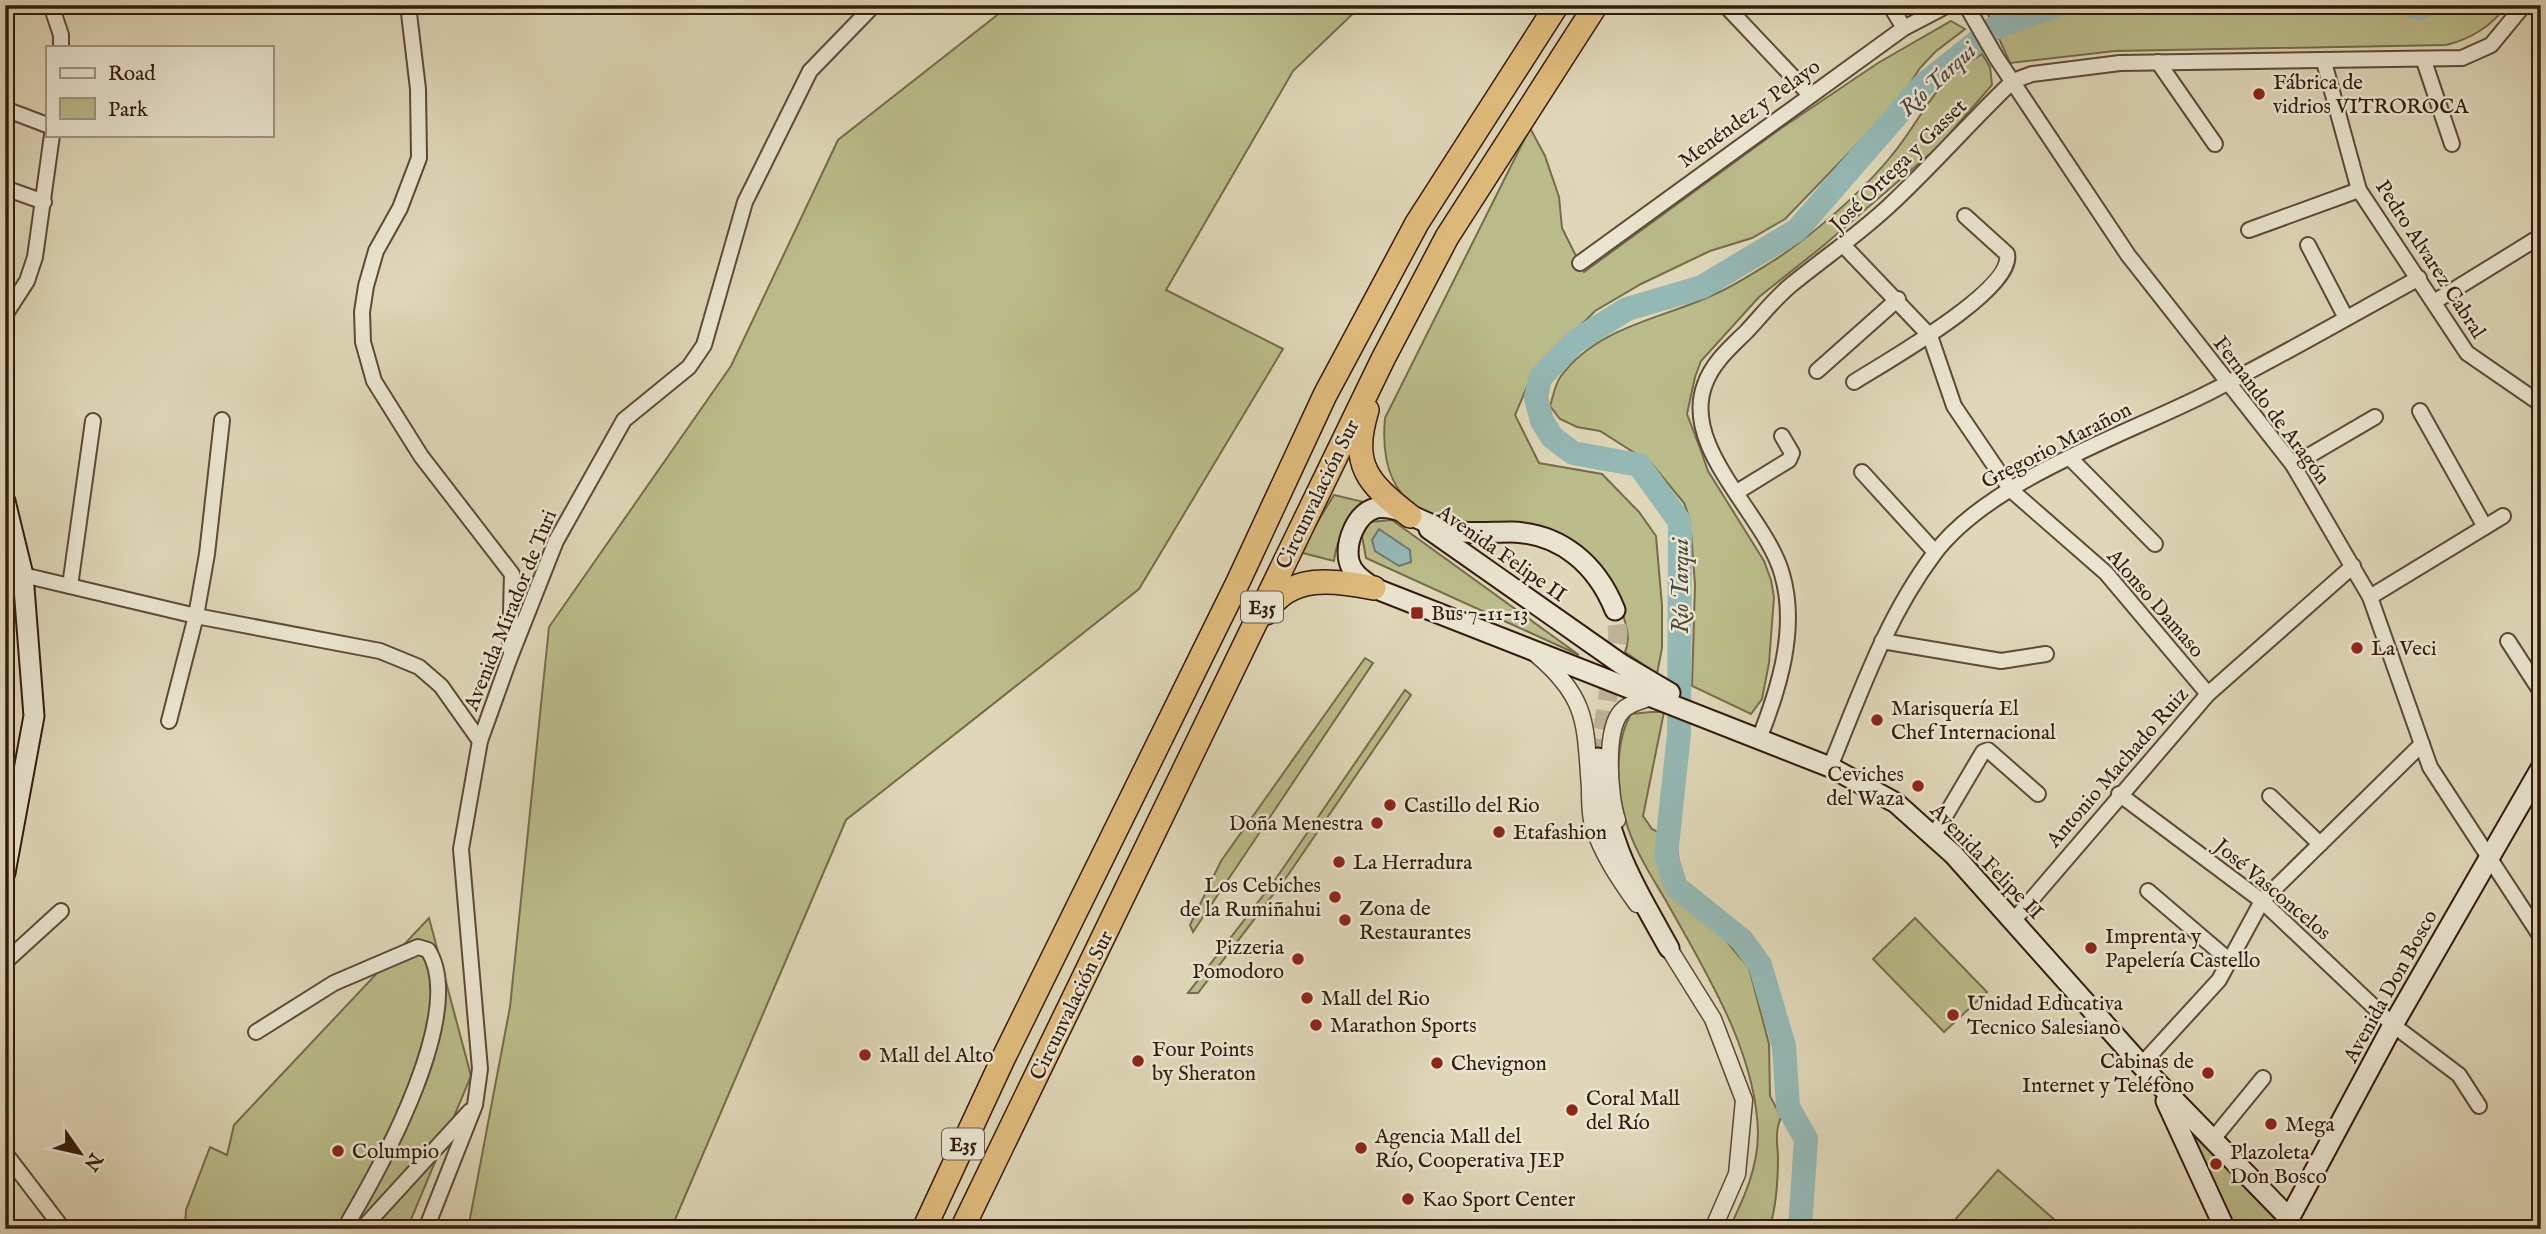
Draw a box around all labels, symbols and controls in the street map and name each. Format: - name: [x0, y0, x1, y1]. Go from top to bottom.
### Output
- water label: Río Tarqui: [1893, 36, 1984, 123]
- legend: [46, 46, 273, 136]
- street label: Menéndez y Pelayo: [1674, 54, 1826, 175]
- text: Road: [108, 61, 156, 88]
- place label: Fábrica de vidrios VITROROCA: [2273, 70, 2469, 121]
- marker: Fábrica de vidrios VITROROCA: [2251, 86, 2267, 102]
- street label: José Ortega y Gasset: [1823, 94, 1973, 240]
- text: Park: [108, 97, 149, 124]
- street label: Pedro Alvarez Cabral: [2368, 175, 2491, 344]
- street label: Fernando de Aragón: [2206, 331, 2336, 491]
- street label: Gregorio Marañon: [1977, 397, 2136, 496]
- street label: Circunvalación Sur: [1270, 415, 1366, 574]
- street label: Avenida Felipe II: [1430, 499, 1571, 609]
- street label: Avenida Mirador de Turi: [458, 506, 564, 716]
- water label: Río Tarqui: [1667, 537, 1696, 634]
- street label: Alonso Damaso: [2100, 543, 2209, 664]
- road number: E35: [1241, 592, 1283, 622]
- place label: Bus 7-11-13: [1431, 601, 1528, 628]
- marker: Bus 7-11-13: [1409, 605, 1425, 621]
- place label: La Veci: [2371, 636, 2437, 663]
- marker: La Veci: [2349, 640, 2365, 656]
- street label: Antonio Machado Ruiz: [2040, 682, 2195, 854]
- place label: Marisquería El Chef Internacional: [1891, 696, 2056, 747]
- marker: Marisquería El Chef Internacional: [1869, 712, 1885, 728]
- place label: Ceviches del Waza: [1826, 762, 1905, 813]
- marker: Ceviches del Waza: [1910, 778, 1926, 794]
- place label: Castillo del Rio: [1404, 793, 1539, 820]
- marker: Castillo del Rio: [1382, 797, 1398, 813]
- street label: Avenida Felipe II: [1923, 797, 2048, 926]
- place label: Doña Menestra: [1229, 811, 1364, 838]
- marker: Doña Menestra: [1369, 815, 1385, 831]
- place label: Etafashion: [1513, 820, 1607, 847]
- marker: Etafashion: [1491, 824, 1507, 840]
- street label: José Vasconcelos: [2207, 832, 2336, 947]
- place label: La Herradura: [1353, 850, 1473, 877]
- marker: La Herradura: [1331, 854, 1347, 870]
- place label: Los Cebiches de la Rumiñahui: [1180, 873, 1321, 924]
- marker: Los Cebiches de la Rumiñahui: [1327, 889, 1343, 905]
- place label: Zona de Restaurantes: [1359, 896, 1471, 947]
- street label: Avenida Don Bosco: [2338, 905, 2445, 1069]
- marker: Zona de Restaurantes: [1337, 912, 1353, 928]
- place label: Imprenta y Papelería Castello: [2105, 924, 2260, 975]
- street label: Circunvalación Sur: [1024, 926, 1120, 1085]
- place label: Pizzeria Pomodoro: [1192, 935, 1285, 986]
- marker: Imprenta y Papelería Castello: [2083, 940, 2099, 956]
- marker: Pizzeria Pomodoro: [1290, 951, 1306, 967]
- place label: Mall del Rio: [1321, 986, 1430, 1013]
- marker: Mall del Rio: [1299, 990, 1315, 1006]
- place label: Unidad Educativa Tecnico Salesiano: [1967, 991, 2124, 1042]
- marker: Unidad Educativa Tecnico Salesiano: [1945, 1007, 1961, 1023]
- place label: Marathon Sports: [1330, 1013, 1477, 1040]
- marker: Marathon Sports: [1308, 1017, 1324, 1033]
- place label: Four Points by Sheraton: [1152, 1037, 1256, 1088]
- place label: Mall del Alto: [879, 1043, 994, 1070]
- marker: Mall del Alto: [857, 1047, 873, 1063]
- place label: Cabinas de Internet y Teléfono: [2022, 1049, 2194, 1100]
- place label: Chevignon: [1451, 1051, 1547, 1078]
- marker: Four Points by Sheraton: [1130, 1053, 1146, 1069]
- marker: Chevignon: [1429, 1055, 1445, 1071]
- marker: Cabinas de Internet y Teléfono: [2200, 1065, 2216, 1081]
- place label: Coral Mall del Río: [1586, 1086, 1680, 1137]
- marker: Coral Mall del Río: [1564, 1102, 1580, 1118]
- place label: Mega: [2285, 1112, 2336, 1139]
- marker: Mega: [2263, 1116, 2279, 1132]
- north arrow: [46, 1118, 116, 1188]
- place label: Agencia Mall del Río, Cooperativa JEP: [1374, 1124, 1564, 1175]
- road number: E35: [942, 1128, 984, 1160]
- place label: Columpio: [352, 1139, 439, 1166]
- marker: Agencia Mall del Río, Cooperativa JEP: [1353, 1140, 1369, 1156]
- place label: Plazoleta Don Bosco: [2230, 1140, 2327, 1191]
- marker: Columpio: [330, 1143, 346, 1159]
- text: N: [78, 1147, 108, 1175]
- marker: Plazoleta Don Bosco: [2208, 1156, 2224, 1172]
- place label: Kao Sport Center: [1422, 1187, 1576, 1214]
- marker: Kao Sport Center: [1400, 1191, 1416, 1207]

